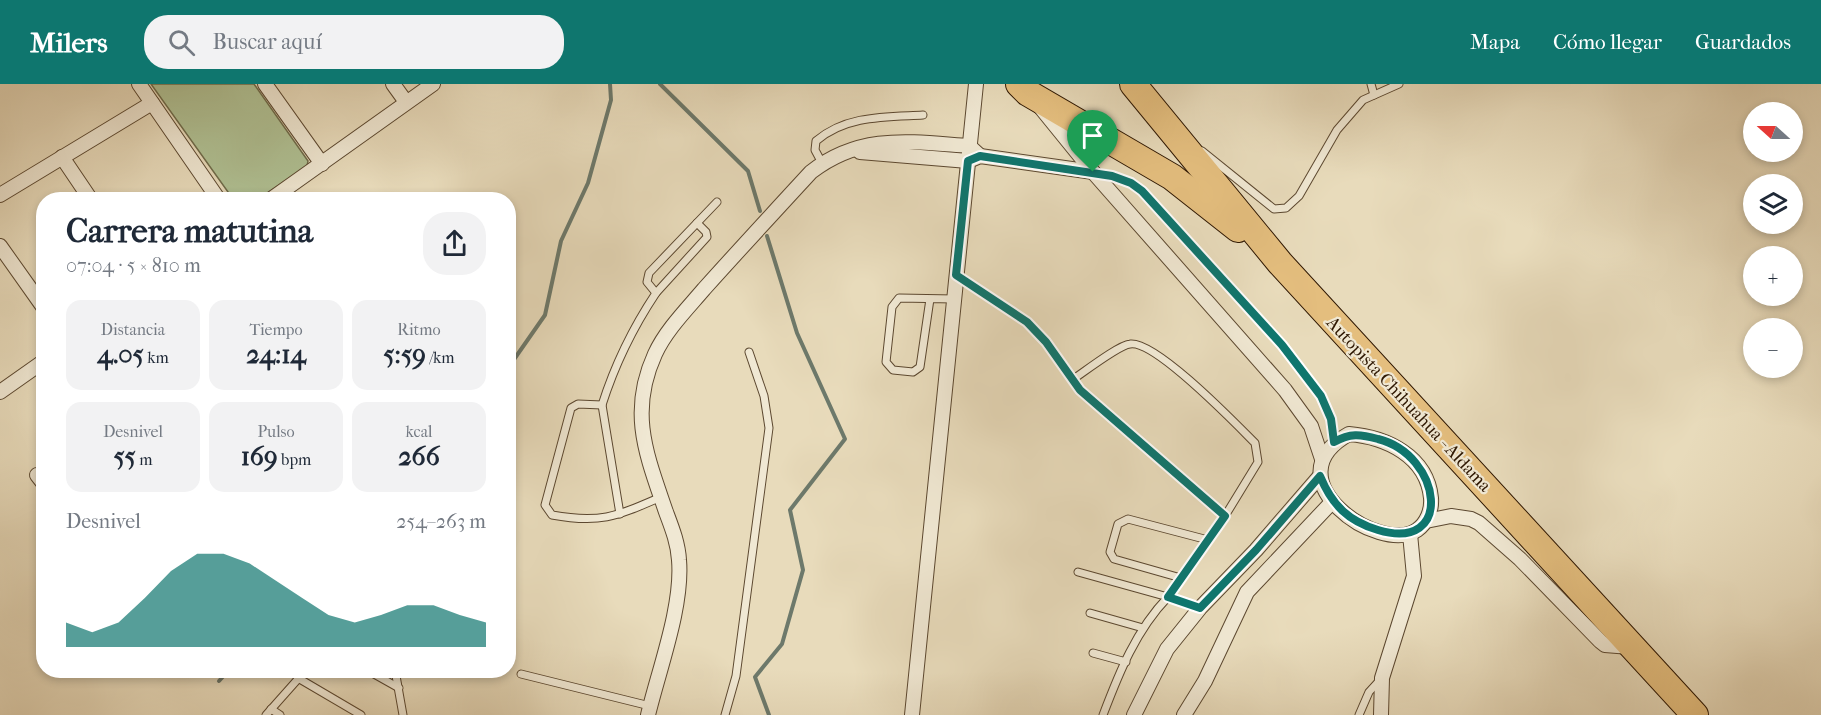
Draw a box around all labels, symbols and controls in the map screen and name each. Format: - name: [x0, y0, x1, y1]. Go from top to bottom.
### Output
- search box: [144, 15, 564, 69]
- text: Milers: [30, 26, 108, 59]
- icon: search: [165, 26, 198, 59]
- text: Buscar aquí: [213, 29, 322, 55]
- text: Mapa: [1470, 30, 1520, 54]
- text: Cómo llegar: [1553, 30, 1662, 54]
- text: Guardados: [1695, 30, 1791, 54]
- north arrow: [1743, 102, 1803, 162]
- map controls: [1743, 102, 1803, 378]
- pin: [1067, 110, 1118, 172]
- icon: arrive: [1076, 119, 1109, 152]
- button: layers: [1743, 174, 1803, 234]
- text: Carrera matutina: [66, 212, 313, 251]
- button: share: [423, 212, 486, 275]
- button: +: [1743, 246, 1803, 306]
- text: 07:04 · 5 × 810 m: [66, 254, 201, 277]
- street label: Autopista Chihuahua - Aldama: [1321, 312, 1496, 497]
- button: −: [1743, 318, 1803, 378]
- text: Distancia: [101, 320, 165, 339]
- text: Tiempo: [249, 320, 303, 339]
- text: Ritmo: [397, 320, 441, 339]
- text: 4.05: [97, 339, 144, 370]
- text: 24:14: [246, 339, 306, 370]
- text: 5:59: [383, 339, 426, 370]
- text: km: [144, 348, 169, 367]
- text: /km: [426, 348, 455, 367]
- text: Desnivel: [103, 422, 163, 441]
- text: Pulso: [257, 422, 295, 441]
- text: kcal: [406, 422, 432, 441]
- text: 55: [113, 441, 136, 472]
- text: 169: [241, 441, 278, 472]
- text: 266: [398, 441, 440, 472]
- text: m: [136, 450, 153, 469]
- text: bpm: [278, 450, 311, 469]
- text: Desnivel: [66, 510, 141, 533]
- text: 254–263 m: [396, 510, 486, 533]

